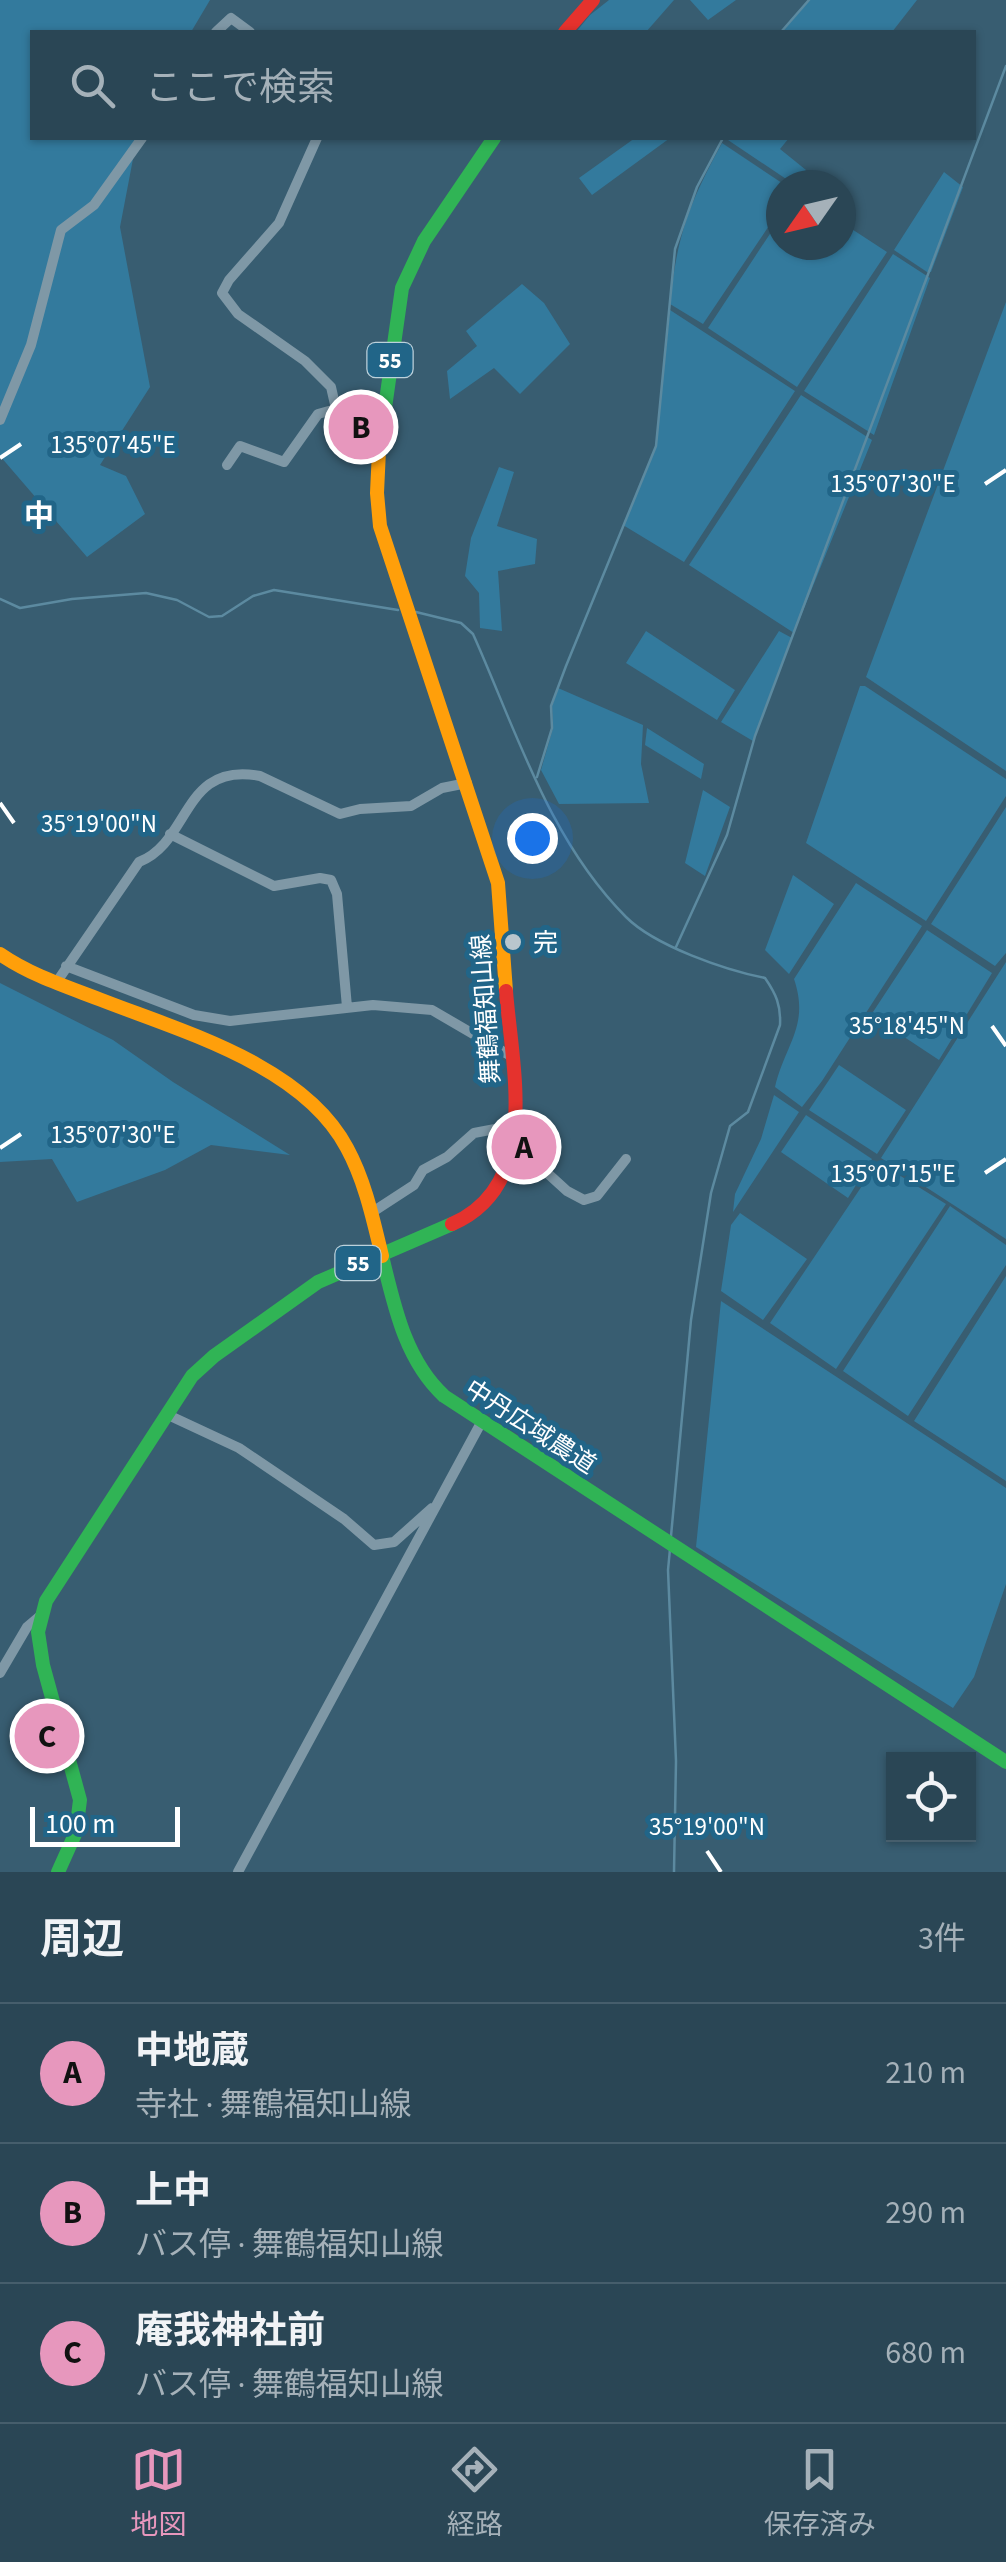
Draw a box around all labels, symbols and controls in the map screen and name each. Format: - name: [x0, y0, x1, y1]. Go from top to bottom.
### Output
- search box: [30, 30, 976, 140]
- icon: search: [65, 58, 120, 113]
- text: ここで検索: [145, 61, 335, 115]
- north arrow: [766, 170, 856, 260]
- road number: 55: [368, 343, 412, 377]
- pin: B: [328, 390, 394, 464]
- text: 135°07'45"E: [50, 427, 176, 463]
- text: 135°07'30"E: [830, 466, 956, 502]
- district label: 中: [24, 495, 54, 538]
- text: 35°19'00"N: [41, 806, 157, 842]
- your location: [507, 813, 558, 864]
- place label: 完: [533, 925, 558, 961]
- marker: 完: [502, 931, 524, 953]
- street label: 舞鶴福知山線: [463, 933, 509, 1085]
- text: 35°18'45"N: [849, 1008, 965, 1044]
- pin: A: [492, 1110, 556, 1184]
- text: 135°07'30"E: [50, 1117, 176, 1153]
- text: 135°07'15"E: [830, 1156, 956, 1192]
- road number: 55: [336, 1246, 380, 1280]
- street label: 中丹広域農道: [458, 1371, 603, 1483]
- pin: C: [15, 1698, 80, 1774]
- map controls: [886, 1752, 976, 1842]
- button: locate: [886, 1752, 976, 1842]
- scale bar: [30, 1802, 180, 1846]
- text: 100 m: [45, 1804, 116, 1844]
- text: 35°19'00"N: [649, 1809, 765, 1845]
- text: 周辺: [40, 1910, 124, 1970]
- text: 3件: [918, 1916, 966, 1962]
- text: 中地蔵: [135, 2024, 249, 2078]
- text: A: [63, 2050, 82, 2096]
- text: 210 m: [885, 2050, 966, 2096]
- text: 寺社 · 舞鶴福知山線: [135, 2082, 412, 2128]
- text: 上中: [135, 2164, 211, 2218]
- text: B: [63, 2190, 82, 2236]
- text: 290 m: [885, 2190, 966, 2236]
- text: バス停 · 舞鶴福知山線: [135, 2222, 444, 2268]
- text: 庵我神社前: [135, 2304, 325, 2358]
- text: C: [63, 2330, 82, 2376]
- text: 680 m: [885, 2330, 966, 2376]
- text: バス停 · 舞鶴福知山線: [135, 2362, 444, 2408]
- tab: 地図: [130, 2442, 186, 2545]
- tab: 経路: [447, 2442, 503, 2545]
- tab: 保存済み: [764, 2442, 876, 2545]

